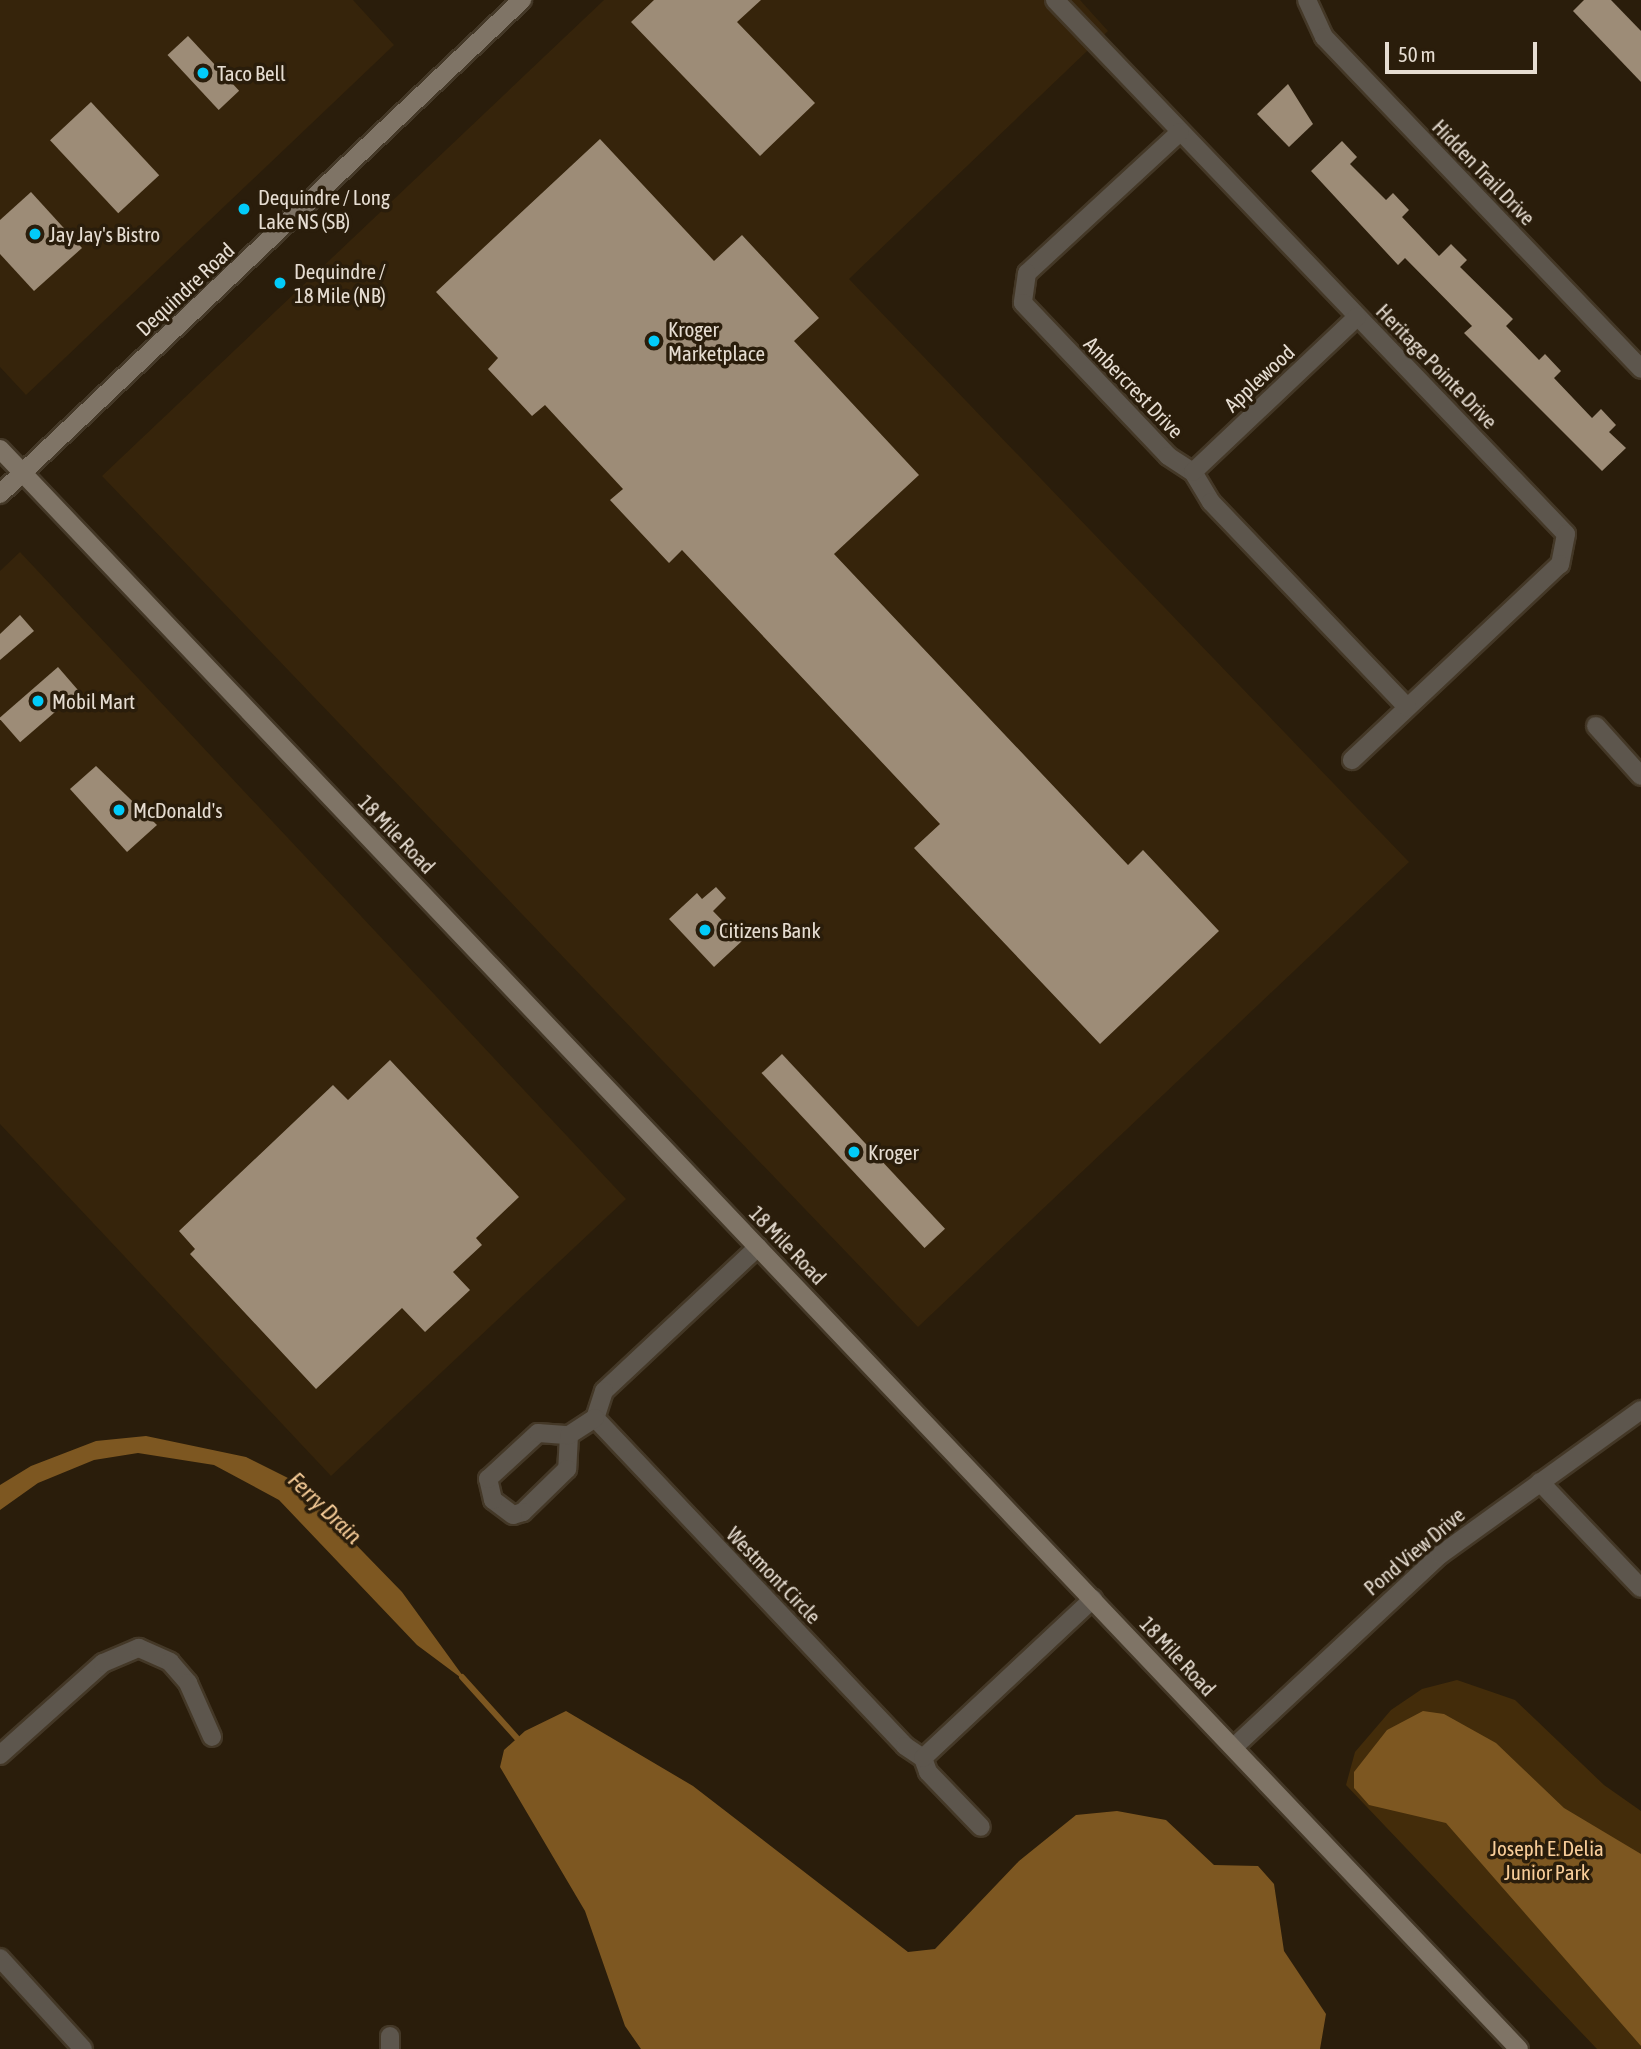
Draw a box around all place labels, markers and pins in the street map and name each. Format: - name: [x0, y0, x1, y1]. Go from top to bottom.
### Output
- place label: Taco Bell: [217, 60, 286, 86]
- marker: Taco Bell: [195, 65, 211, 81]
- place label: Dequindre / Long Lake NS (SB): [258, 184, 390, 234]
- marker: Dequindre / Long Lake NS (SB): [236, 201, 252, 217]
- place label: Jay Jay's Bistro: [49, 221, 160, 247]
- marker: Jay Jay's Bistro: [27, 226, 43, 242]
- place label: Dequindre / 18 Mile (NB): [294, 258, 386, 308]
- marker: Dequindre / 18 Mile (NB): [272, 275, 288, 291]
- place label: Kroger Marketplace: [668, 316, 765, 366]
- marker: Kroger Marketplace: [646, 333, 662, 349]
- place label: Mobil Mart: [52, 688, 135, 714]
- marker: Mobil Mart: [30, 693, 46, 709]
- place label: McDonald's: [133, 797, 223, 823]
- marker: McDonald's: [111, 802, 127, 818]
- place label: Citizens Bank: [719, 917, 821, 943]
- marker: Citizens Bank: [697, 922, 713, 938]
- place label: Kroger: [868, 1139, 919, 1165]
- marker: Kroger: [846, 1144, 862, 1160]

